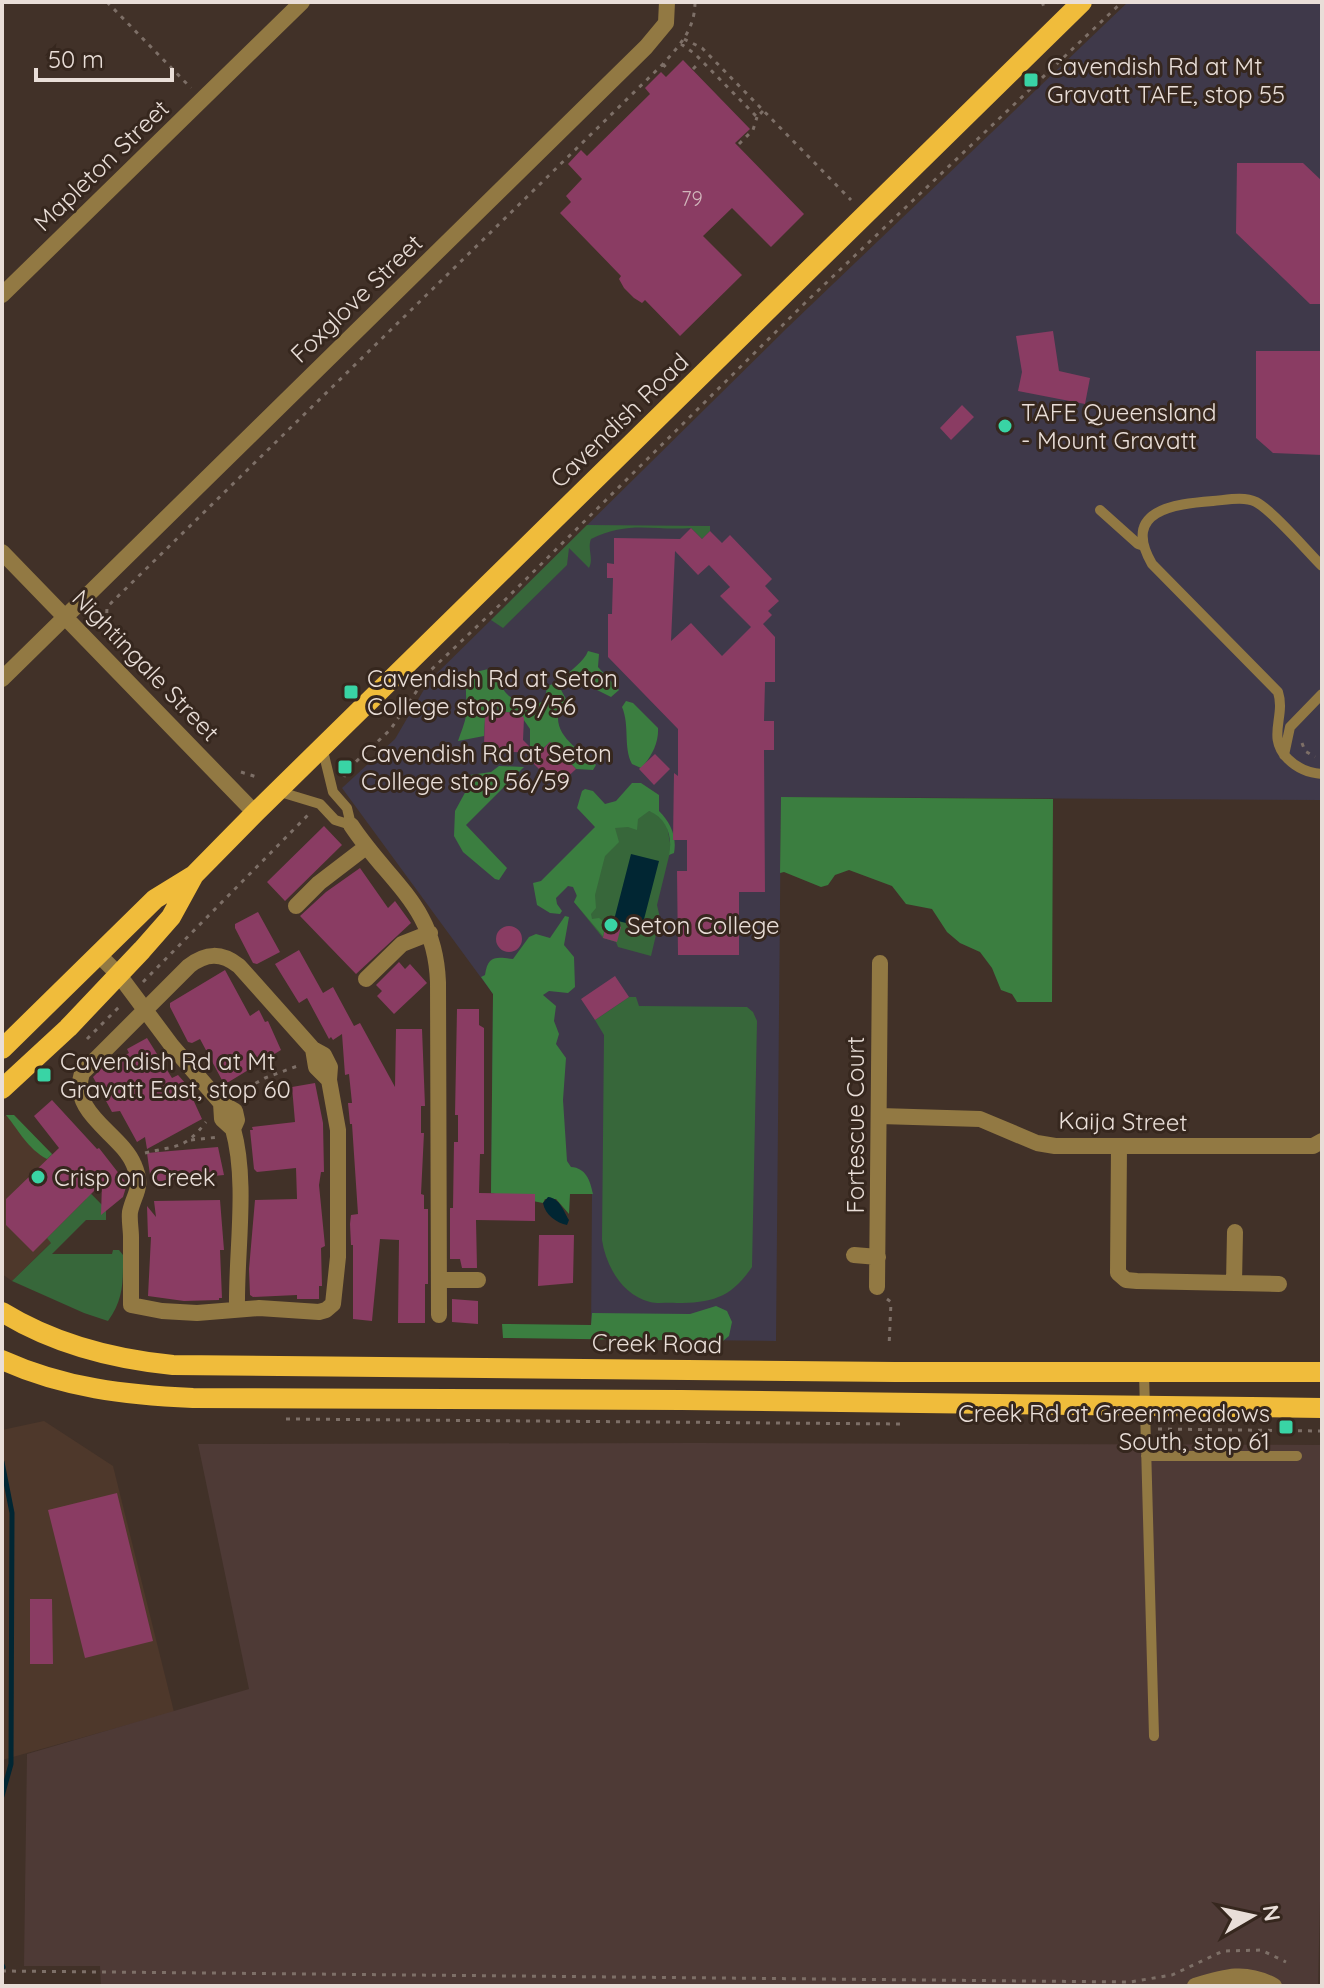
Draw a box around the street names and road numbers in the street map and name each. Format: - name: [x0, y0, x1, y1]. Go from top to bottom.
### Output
- street label: Mapleton Street: [27, 93, 175, 237]
- street label: Foxglove Street: [284, 227, 428, 369]
- street label: Cavendish Road: [544, 346, 694, 494]
- street label: Nightingale Street: [66, 583, 226, 747]
- street label: Fortescue Court: [840, 1036, 870, 1214]
- street label: Kaija Street: [1058, 1105, 1188, 1137]
- street label: Creek Road: [592, 1327, 722, 1359]

